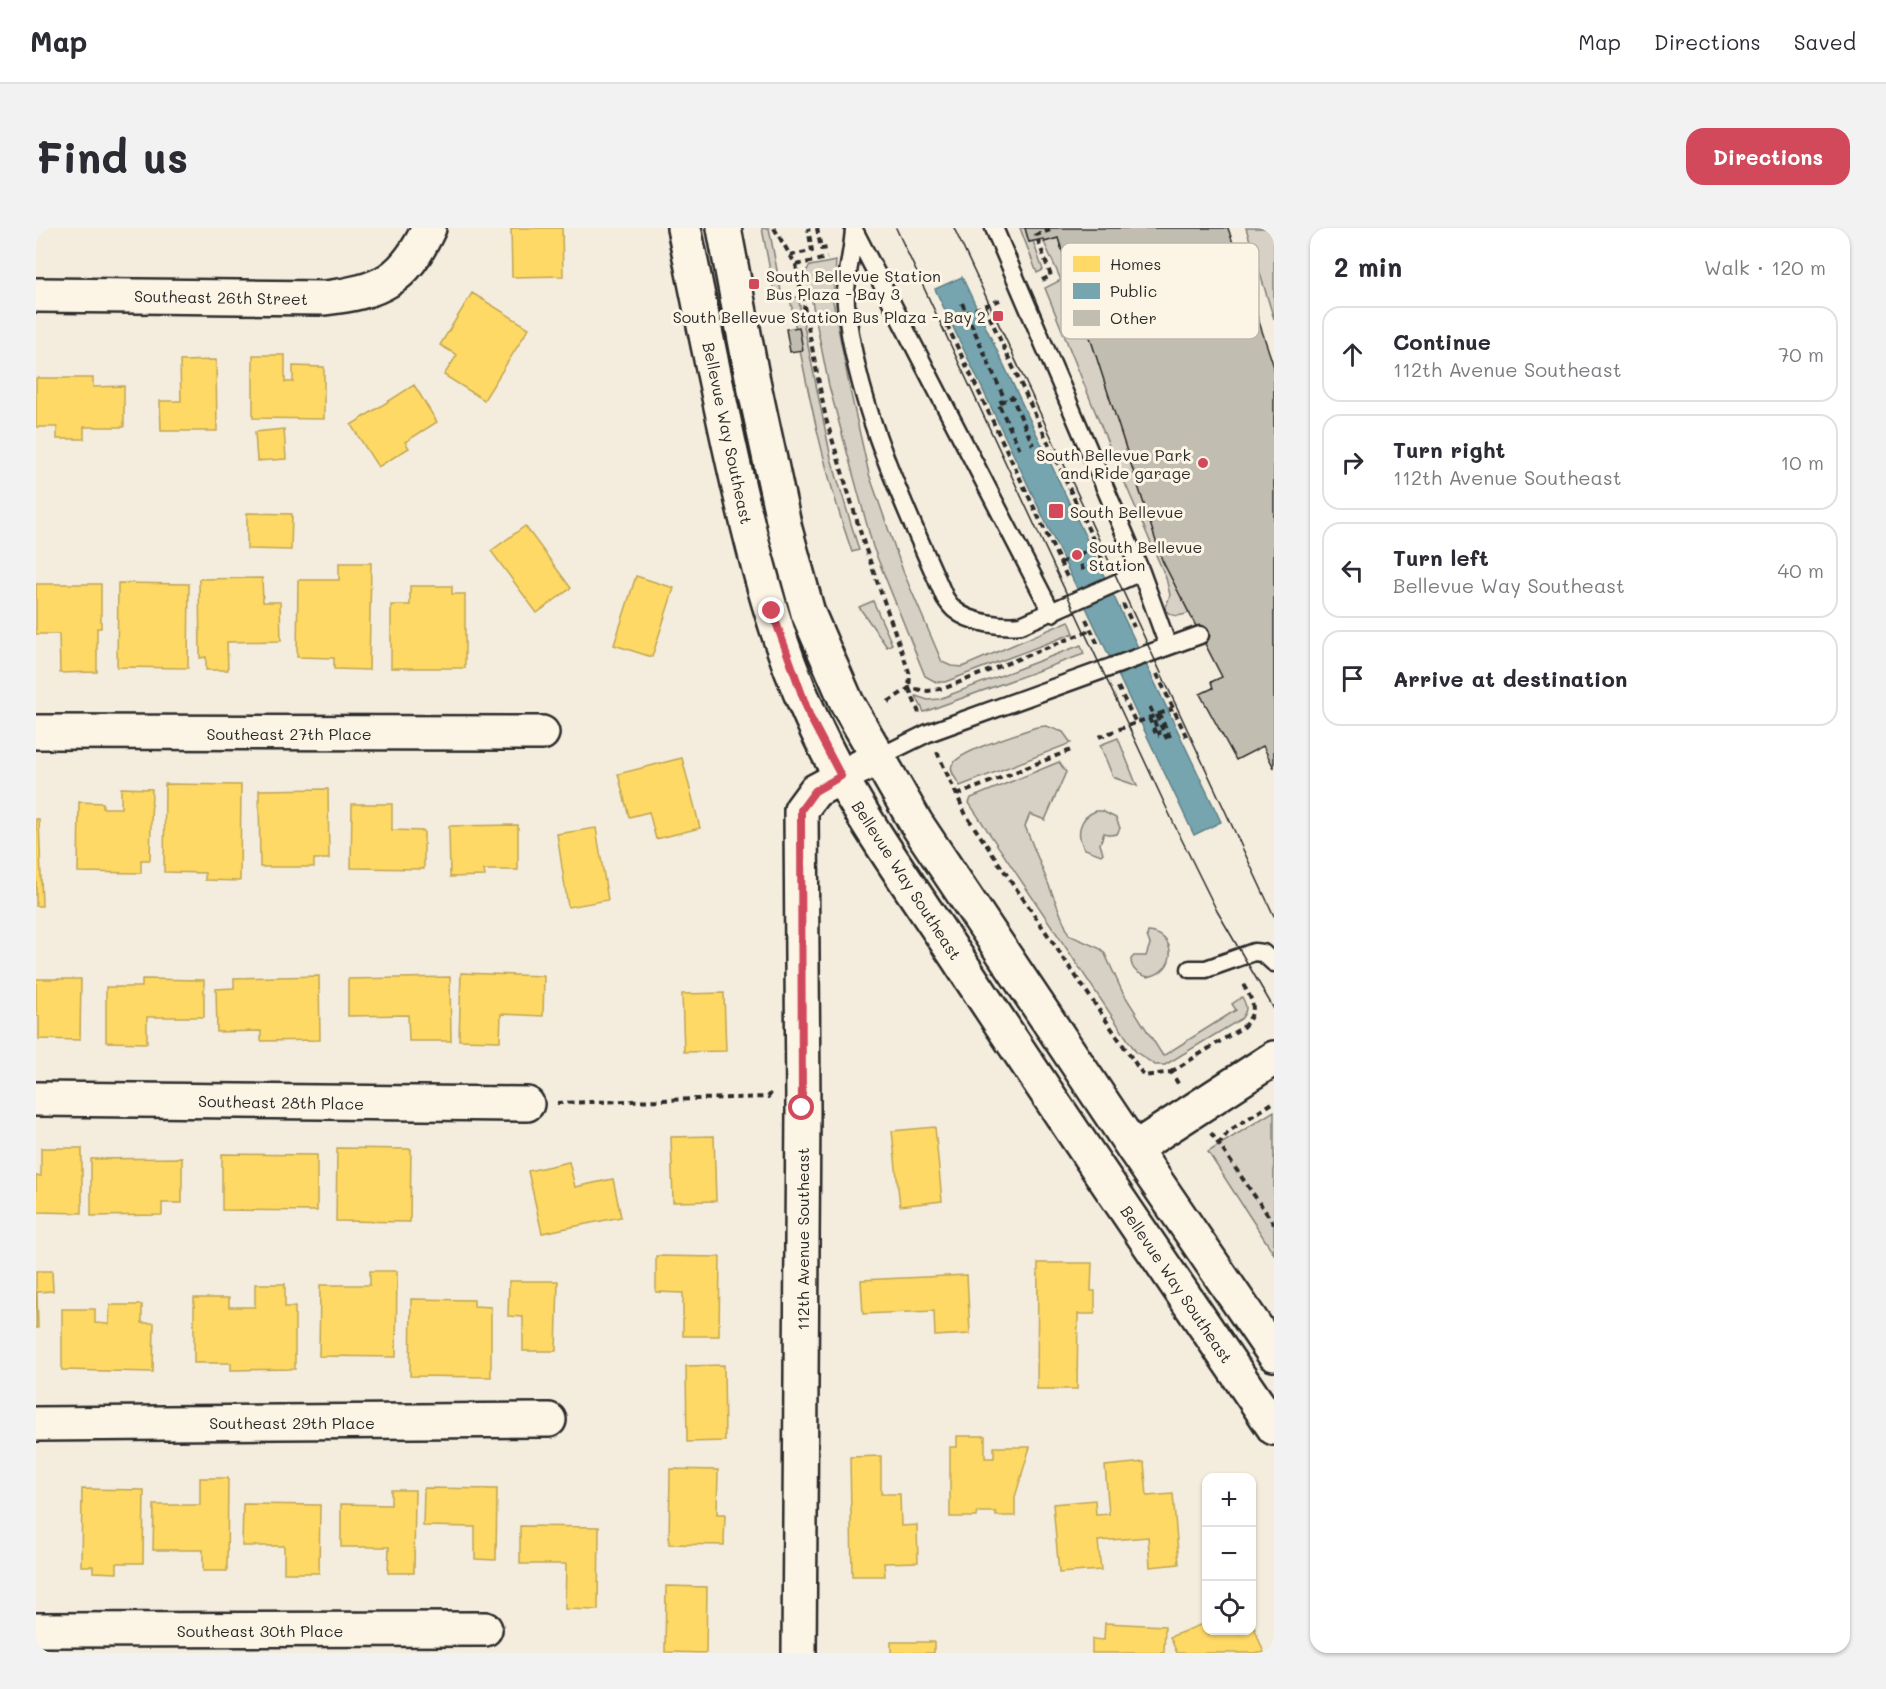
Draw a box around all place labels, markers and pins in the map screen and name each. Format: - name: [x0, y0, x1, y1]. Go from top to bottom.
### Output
- place label: South Bellevue Station Bus Plaza - Bay 3: [766, 265, 941, 304]
- marker: South Bellevue Station Bus Plaza - Bay 3: [747, 277, 761, 291]
- place label: South Bellevue Station Bus Plaza - Bay 2: [673, 306, 986, 327]
- marker: South Bellevue Station Bus Plaza - Bay 2: [991, 309, 1005, 323]
- place label: South Bellevue Park and Ride garage: [1036, 444, 1191, 483]
- marker: South Bellevue Park and Ride garage: [1196, 456, 1210, 470]
- place label: South Bellevue: [1070, 501, 1183, 522]
- marker: South Bellevue: [1047, 502, 1065, 520]
- place label: South Bellevue Station: [1089, 536, 1202, 575]
- marker: South Bellevue Station: [1070, 548, 1084, 562]

